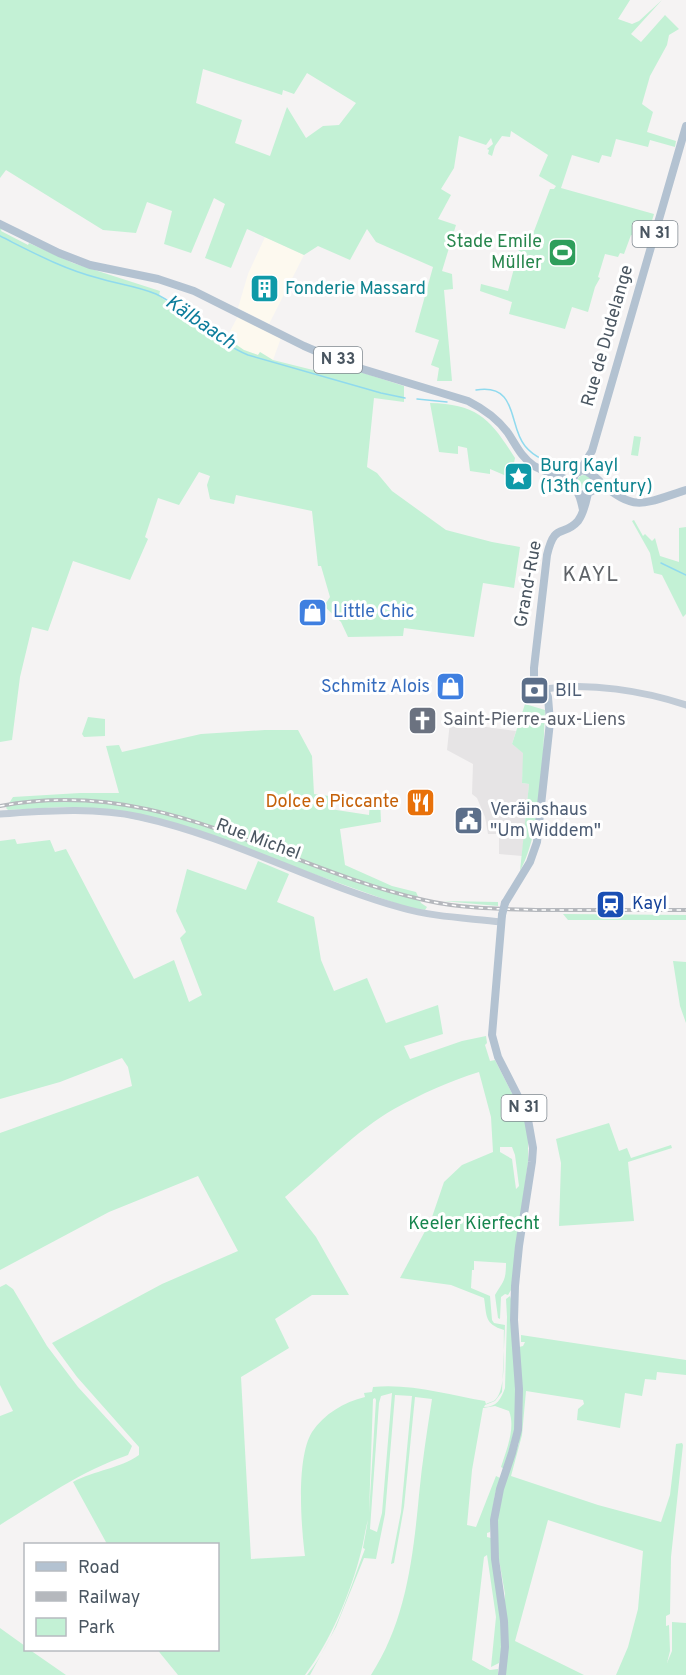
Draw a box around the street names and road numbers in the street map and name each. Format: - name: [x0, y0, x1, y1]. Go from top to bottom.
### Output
- road number: N 31: [632, 221, 678, 247]
- street label: Rue de Dudelange: [577, 262, 639, 410]
- road number: N 33: [314, 347, 362, 373]
- street label: Grand-Rue: [510, 539, 548, 629]
- street label: Rue Michel: [212, 814, 304, 866]
- road number: N 31: [502, 1095, 546, 1121]

